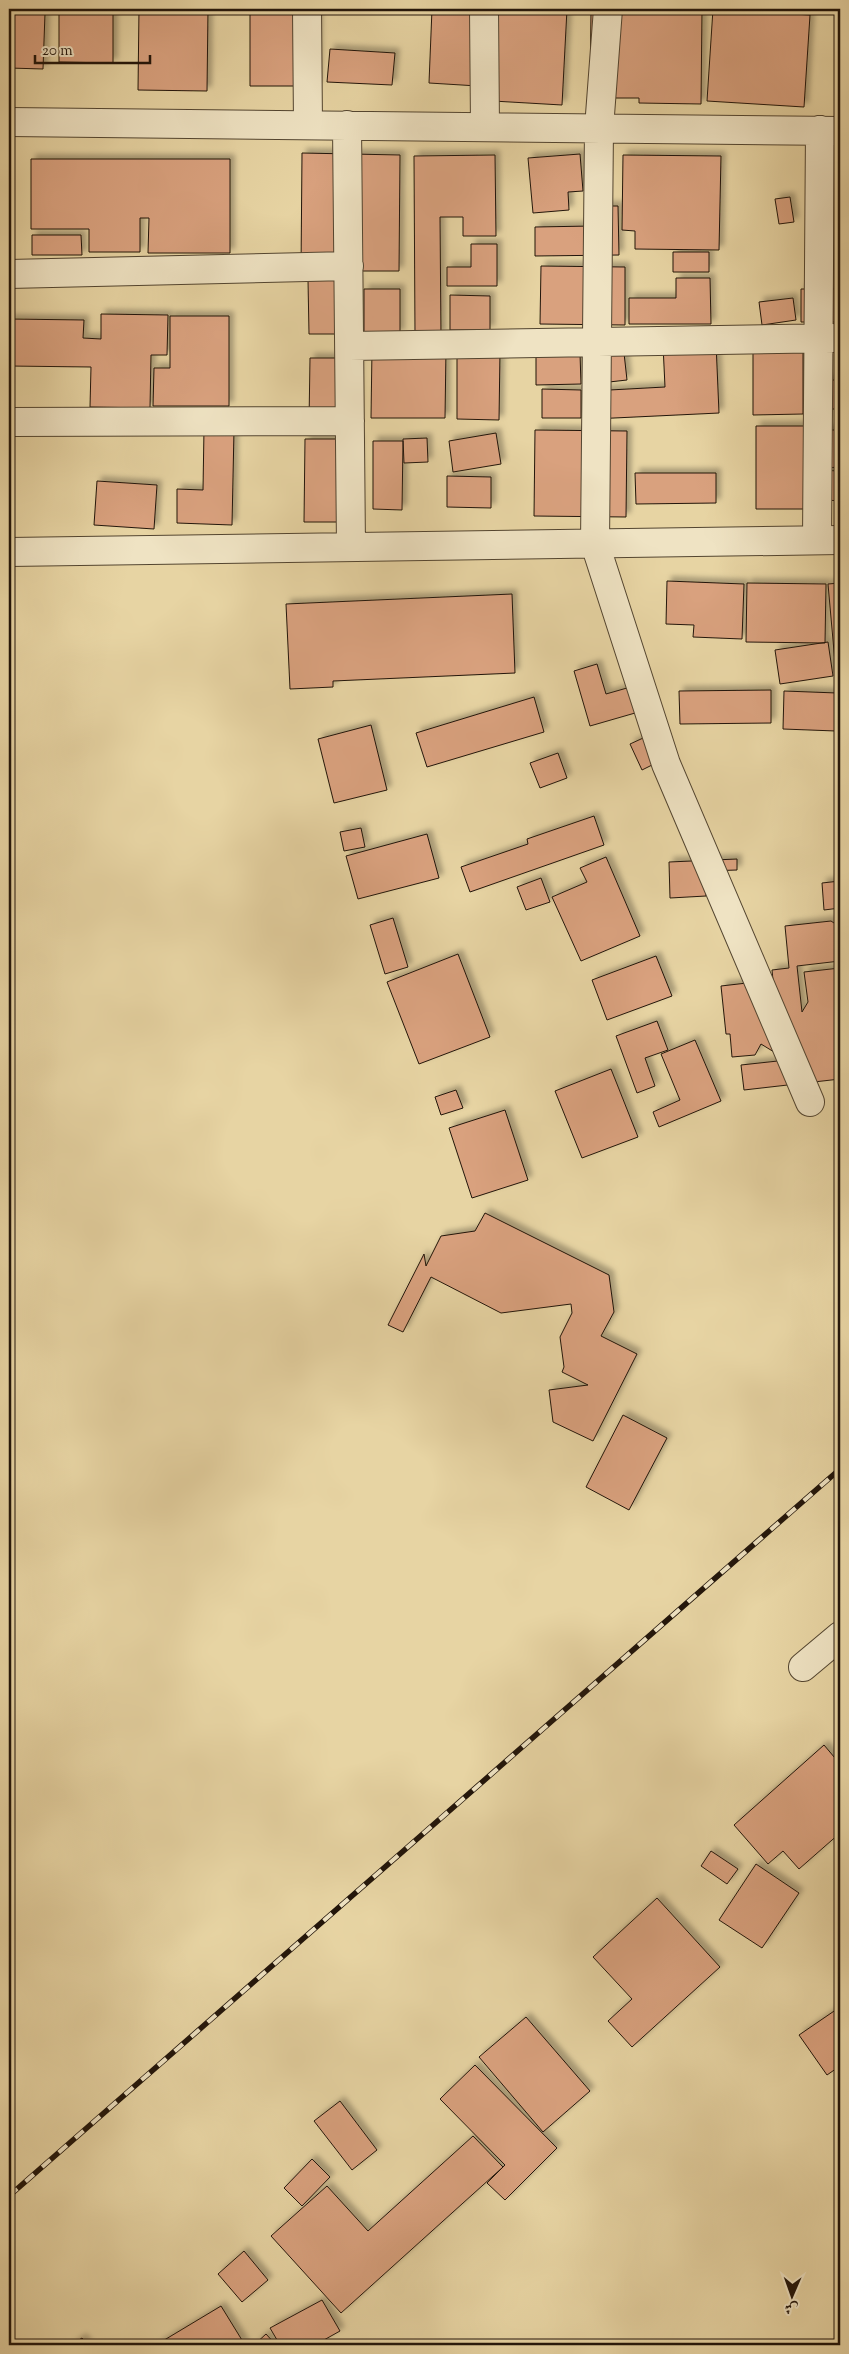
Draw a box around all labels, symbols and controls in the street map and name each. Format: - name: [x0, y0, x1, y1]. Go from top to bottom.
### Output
- scale bar: [35, 32, 150, 64]
- text: 20 m: [42, 41, 73, 62]
- north arrow: [766, 2272, 816, 2322]
- text: ش: [784, 2297, 799, 2317]

